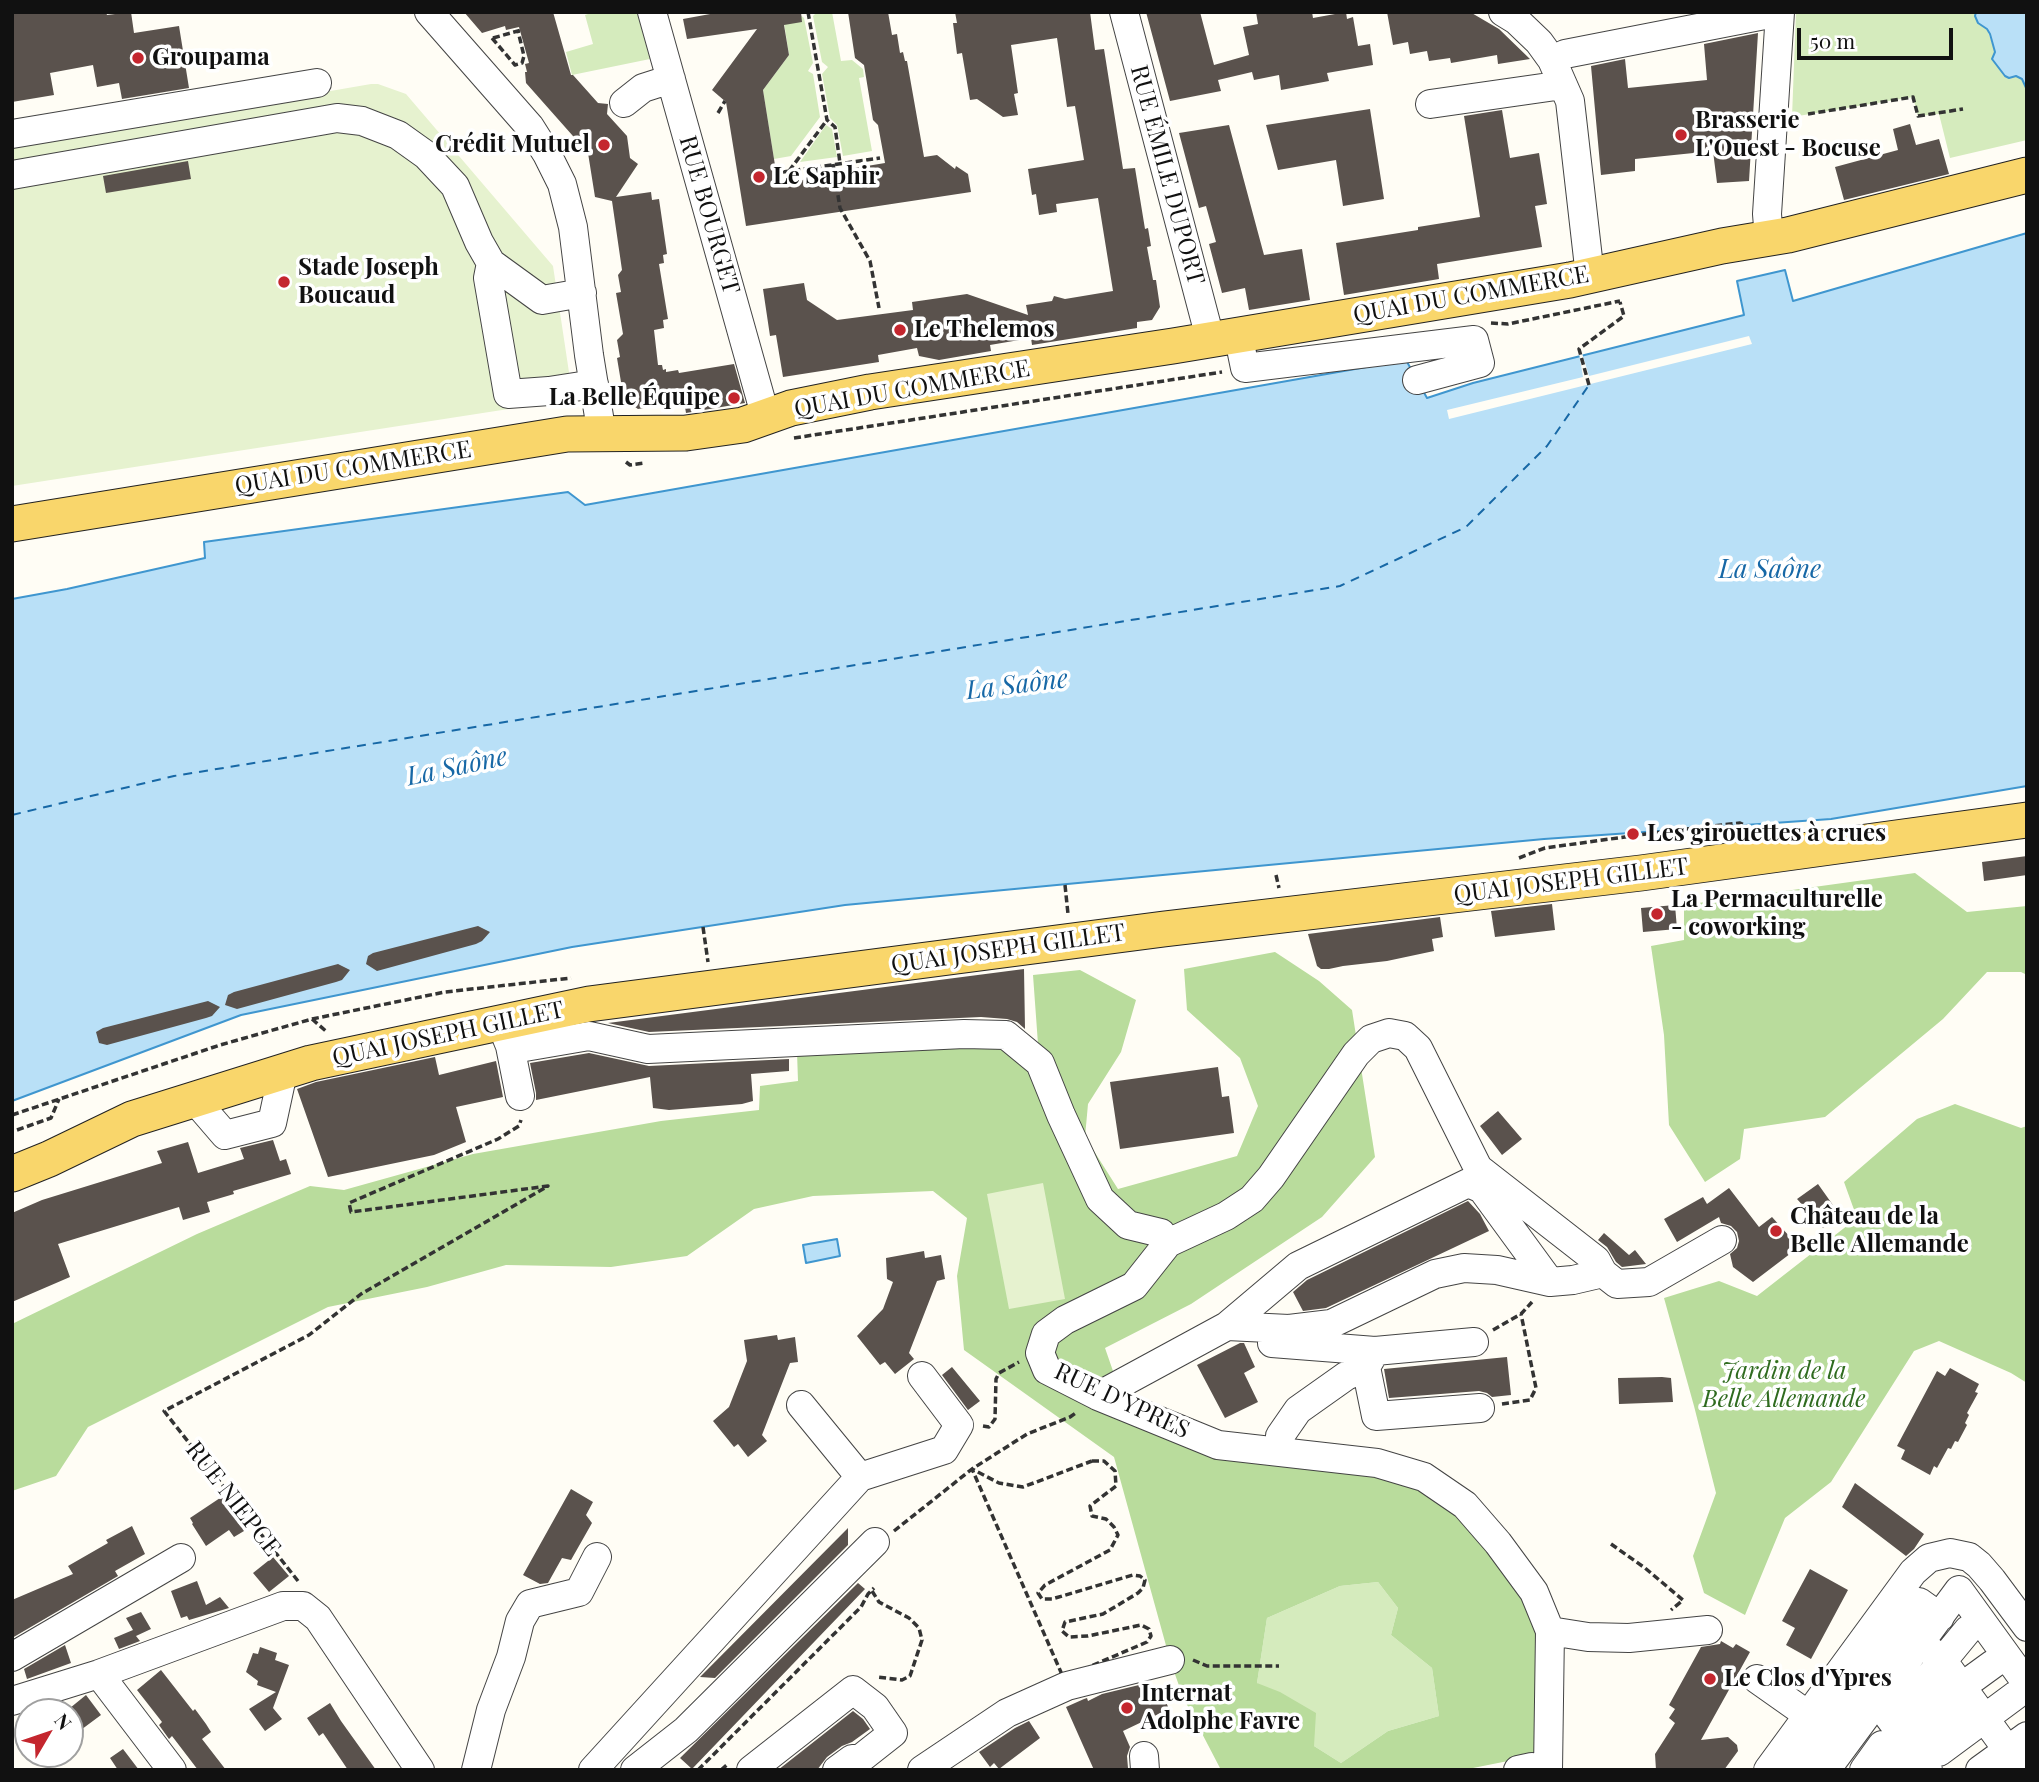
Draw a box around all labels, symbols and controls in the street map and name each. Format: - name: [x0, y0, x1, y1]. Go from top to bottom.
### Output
- scale bar: [1801, 14, 1957, 58]
- text: 50 m: [1810, 26, 1855, 54]
- place label: Groupama: [152, 44, 270, 72]
- marker: Groupama: [130, 50, 146, 66]
- street label: RUE ÉMILE DUPORT: [1124, 62, 1210, 288]
- place label: Brasserie L'Ouest - Bocuse: [1695, 107, 1881, 163]
- marker: Brasserie L'Ouest - Bocuse: [1673, 127, 1689, 143]
- place label: Crédit Mutuel: [435, 131, 590, 159]
- street label: RUE BOURGET: [673, 133, 745, 297]
- marker: Crédit Mutuel: [596, 137, 612, 153]
- place label: Le Saphir: [773, 163, 880, 191]
- marker: Le Saphir: [751, 169, 767, 185]
- place label: Stade Joseph Boucaud: [298, 254, 439, 310]
- street label: QUAI DU COMMERCE: [1351, 260, 1591, 330]
- marker: Stade Joseph Boucaud: [276, 274, 292, 290]
- place label: Le Thelemos: [914, 316, 1054, 344]
- marker: Le Thelemos: [892, 322, 908, 338]
- street label: QUAI DU COMMERCE: [792, 354, 1032, 424]
- place label: La Belle Équipe: [549, 384, 720, 412]
- marker: La Belle Équipe: [726, 390, 742, 406]
- street label: QUAI DU COMMERCE: [233, 435, 473, 501]
- water label: La Saône: [1719, 554, 1821, 586]
- water label: La Saône: [964, 663, 1070, 707]
- water label: La Saône: [404, 741, 510, 793]
- place label: Les girouettes à crues: [1647, 820, 1886, 848]
- marker: Les girouettes à crues: [1625, 826, 1641, 842]
- street label: QUAI JOSEPH GILLET: [1452, 852, 1690, 910]
- place label: La Permaculturelle - coworking: [1671, 886, 1883, 942]
- marker: La Permaculturelle - coworking: [1649, 906, 1665, 922]
- street label: QUAI JOSEPH GILLET: [889, 918, 1127, 980]
- street label: QUAI JOSEPH GILLET: [330, 995, 566, 1073]
- place label: Château de la Belle Allemande: [1790, 1203, 1969, 1259]
- marker: Château de la Belle Allemande: [1768, 1223, 1784, 1239]
- street label: RUE D'YPRES: [1050, 1357, 1194, 1445]
- park label: Jardin de la Belle Allemande: [1702, 1358, 1866, 1414]
- street label: RUE NIEPCE: [179, 1436, 287, 1562]
- place label: Le Clos d'Ypres: [1724, 1665, 1892, 1693]
- marker: Le Clos d'Ypres: [1702, 1671, 1718, 1687]
- place label: Internat Adolphe Favre: [1141, 1680, 1300, 1736]
- north arrow: [14, 1698, 84, 1768]
- marker: Internat Adolphe Favre: [1119, 1700, 1135, 1716]
- text: N: [49, 1708, 78, 1735]

